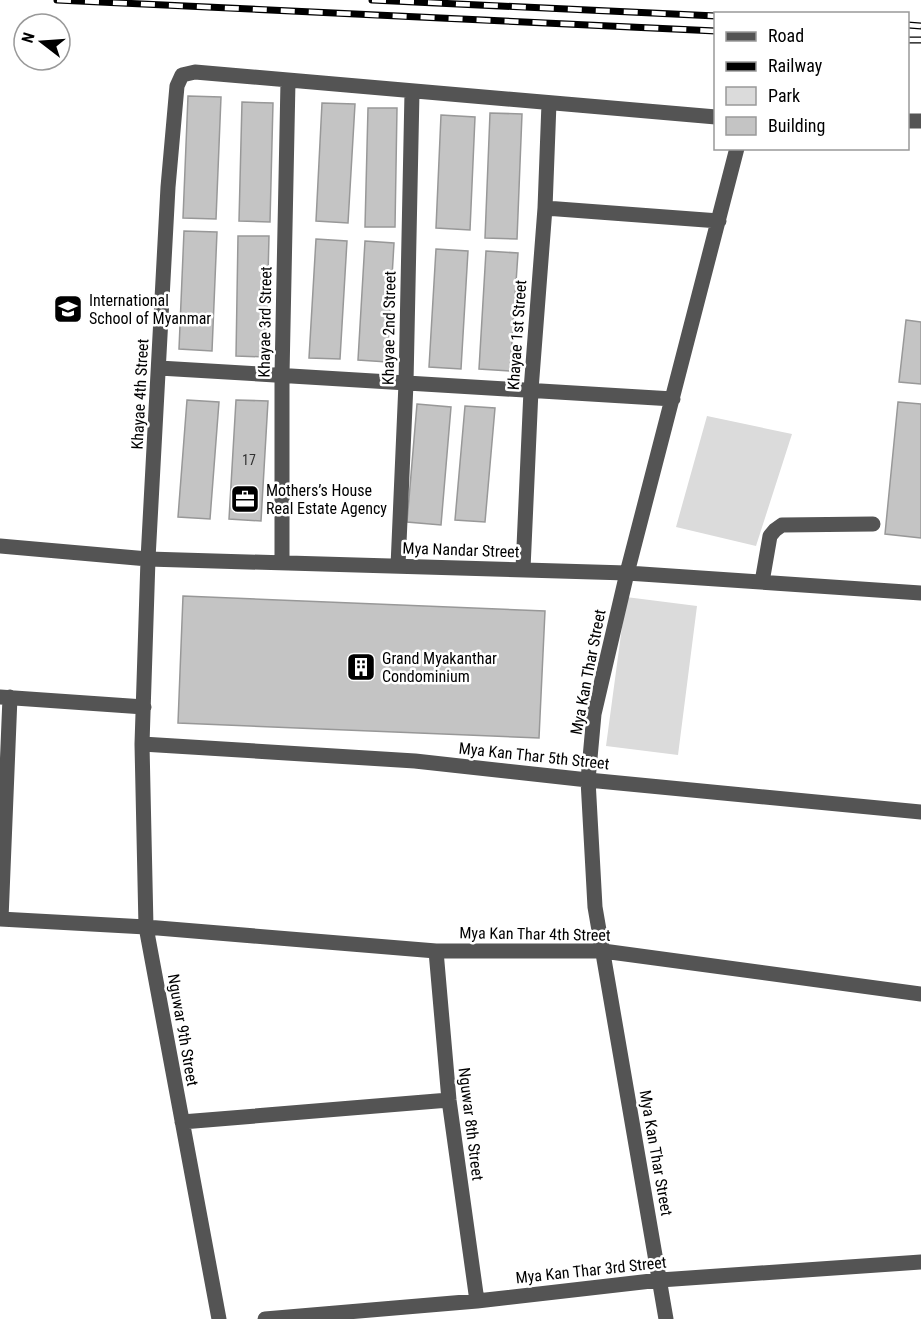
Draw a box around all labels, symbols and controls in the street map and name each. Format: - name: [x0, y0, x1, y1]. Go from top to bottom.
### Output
- north arrow: [12, 12, 72, 72]
- legend: [714, 12, 909, 150]
- text: Road: [768, 25, 804, 46]
- text: N: [18, 30, 39, 45]
- text: Railway: [768, 55, 823, 76]
- text: Park: [768, 85, 800, 106]
- text: Building: [768, 115, 825, 136]
- street label: Khayae 3rd Street: [255, 266, 275, 378]
- street label: Khayae 2nd Street: [379, 271, 399, 385]
- street label: Khayae 1st Street: [504, 279, 530, 391]
- place label: International School of Myanmar: [89, 291, 211, 328]
- school or university icon: International School of Myanmar: [52, 293, 84, 325]
- street label: Khayae 4th Street: [128, 338, 152, 450]
- house number: 17: [242, 452, 256, 468]
- place label: Mothers’s House Real Estate Agency: [266, 481, 387, 518]
- office icon: Mothers’s House Real Estate Agency: [229, 483, 261, 515]
- street label: Mya Nandar Street: [402, 538, 520, 562]
- street label: Mya Kan Thar Street: [567, 607, 610, 736]
- place label: Grand Myakanthar Condominium: [382, 649, 497, 686]
- building icon: Grand Myakanthar Condominium: [345, 651, 377, 683]
- street label: Mya Kan Thar 5th Street: [458, 739, 610, 773]
- street label: Mya Kan Thar 4th Street: [459, 923, 611, 945]
- street label: Nguwar 9th Street: [164, 972, 202, 1088]
- street label: Nguwar 8th Street: [455, 1066, 487, 1182]
- street label: Mya Kan Thar Street: [636, 1089, 676, 1218]
- street label: Mya Kan Thar 3rd Street: [515, 1253, 668, 1287]

